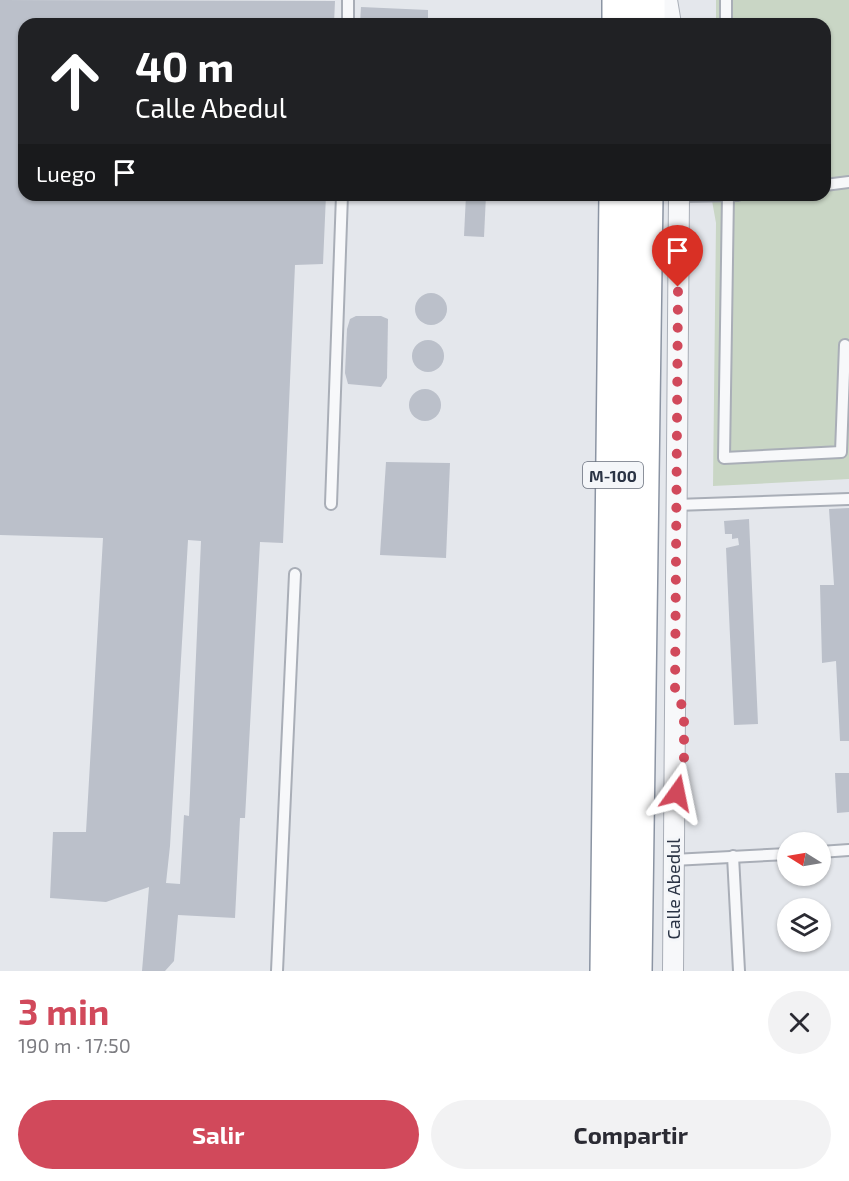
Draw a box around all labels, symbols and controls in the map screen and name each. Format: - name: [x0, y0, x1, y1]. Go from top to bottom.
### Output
- text: 40 m: [135, 40, 234, 90]
- icon: ahead: [36, 42, 114, 120]
- text: Calle Abedul: [135, 91, 287, 123]
- icon: arrive: [108, 156, 141, 189]
- text: Luego: [36, 160, 96, 186]
- pin: [652, 225, 703, 287]
- icon: arrive: [661, 234, 694, 267]
- road number: M-100: [583, 462, 643, 488]
- position arrow: [645, 761, 709, 825]
- north arrow: [777, 832, 831, 886]
- map controls: [777, 832, 831, 952]
- street label: Calle Abedul: [662, 838, 684, 940]
- button: layers: [777, 898, 831, 952]
- text: 3 min: [18, 989, 109, 1032]
- button: close: [768, 991, 831, 1054]
- text: 190 m · 17:50: [18, 1033, 131, 1057]
- button: Salir: [18, 1100, 419, 1169]
- button: Compartir: [431, 1100, 831, 1169]

